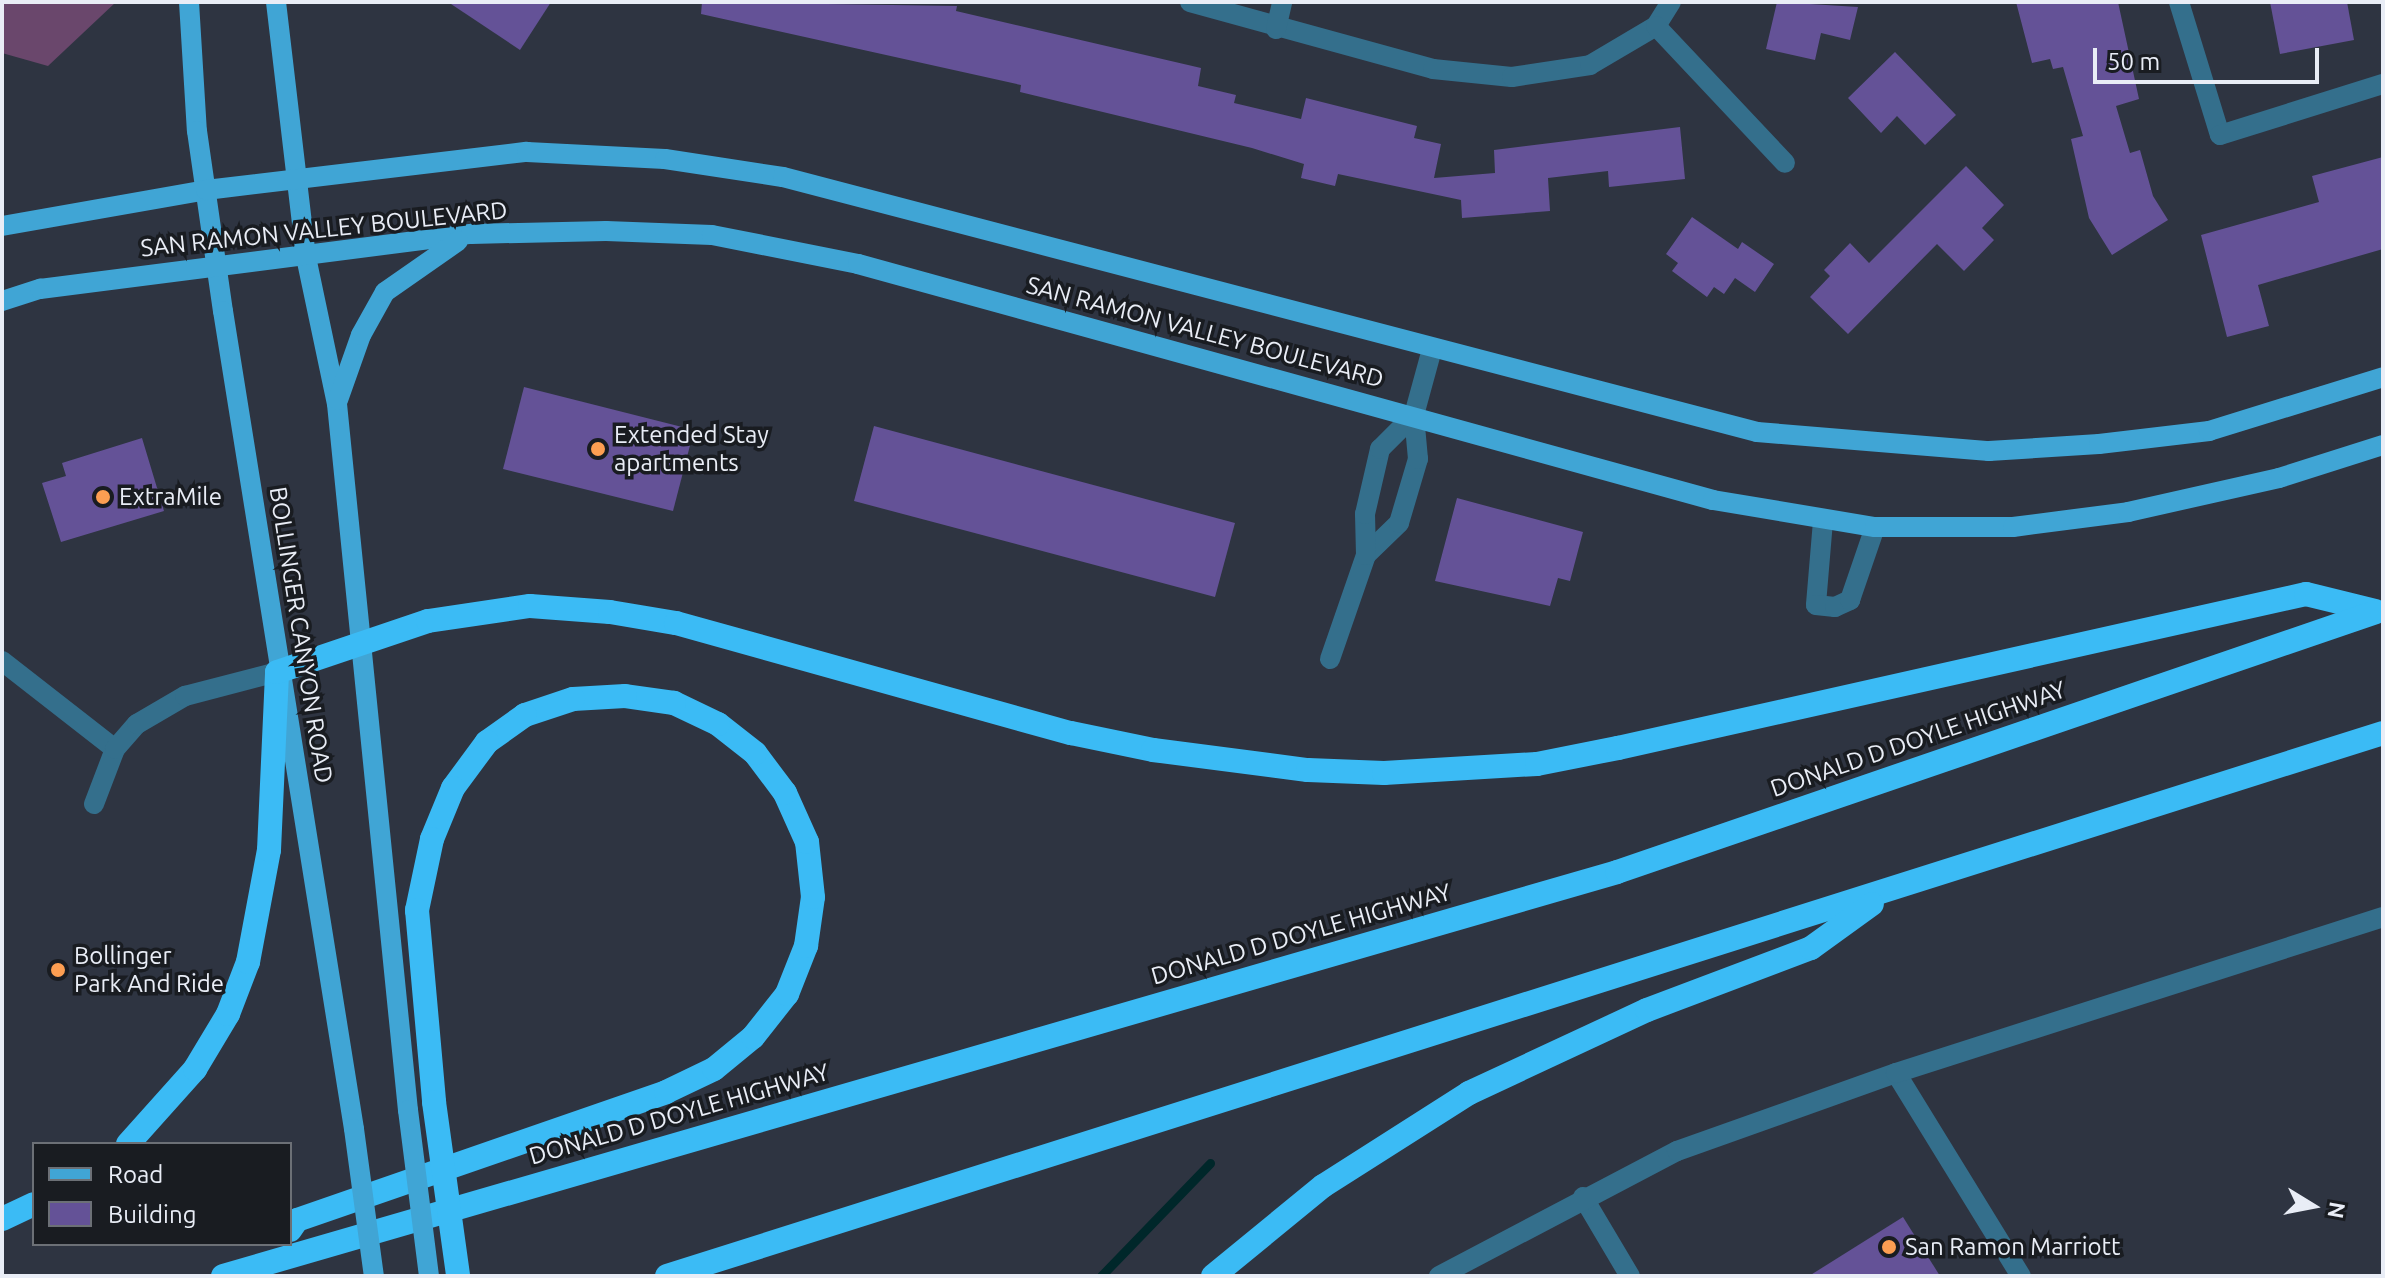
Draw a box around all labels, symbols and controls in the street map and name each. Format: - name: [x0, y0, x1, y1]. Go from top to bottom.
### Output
- scale bar: [2097, 32, 2323, 82]
- text: 50 m: [2107, 48, 2160, 75]
- street label: SAN RAMON VALLEY BOULEVARD: [139, 195, 509, 263]
- street label: SAN RAMON VALLEY BOULEVARD: [1023, 270, 1387, 394]
- place label: Extended Stay apartments: [614, 421, 769, 477]
- marker: Extended Stay apartments: [589, 440, 607, 458]
- place label: ExtraMile: [119, 483, 222, 511]
- street label: BOLLINGER CANYON ROAD: [263, 485, 339, 785]
- marker: ExtraMile: [94, 488, 112, 506]
- street label: DONALD D DOYLE HIGHWAY: [1767, 675, 2069, 803]
- street label: DONALD D DOYLE HIGHWAY: [1148, 877, 1454, 991]
- place label: Bollinger Park And Ride: [74, 942, 224, 998]
- marker: Bollinger Park And Ride: [49, 961, 67, 979]
- street label: DONALD D DOYLE HIGHWAY: [526, 1057, 832, 1171]
- legend: [32, 1142, 292, 1246]
- text: Road: [108, 1161, 163, 1188]
- north arrow: [2273, 1166, 2353, 1246]
- text: N: [2323, 1200, 2351, 1221]
- text: Building: [108, 1201, 196, 1228]
- place label: San Ramon Marriott: [1905, 1233, 2120, 1261]
- marker: San Ramon Marriott: [1880, 1238, 1898, 1256]

